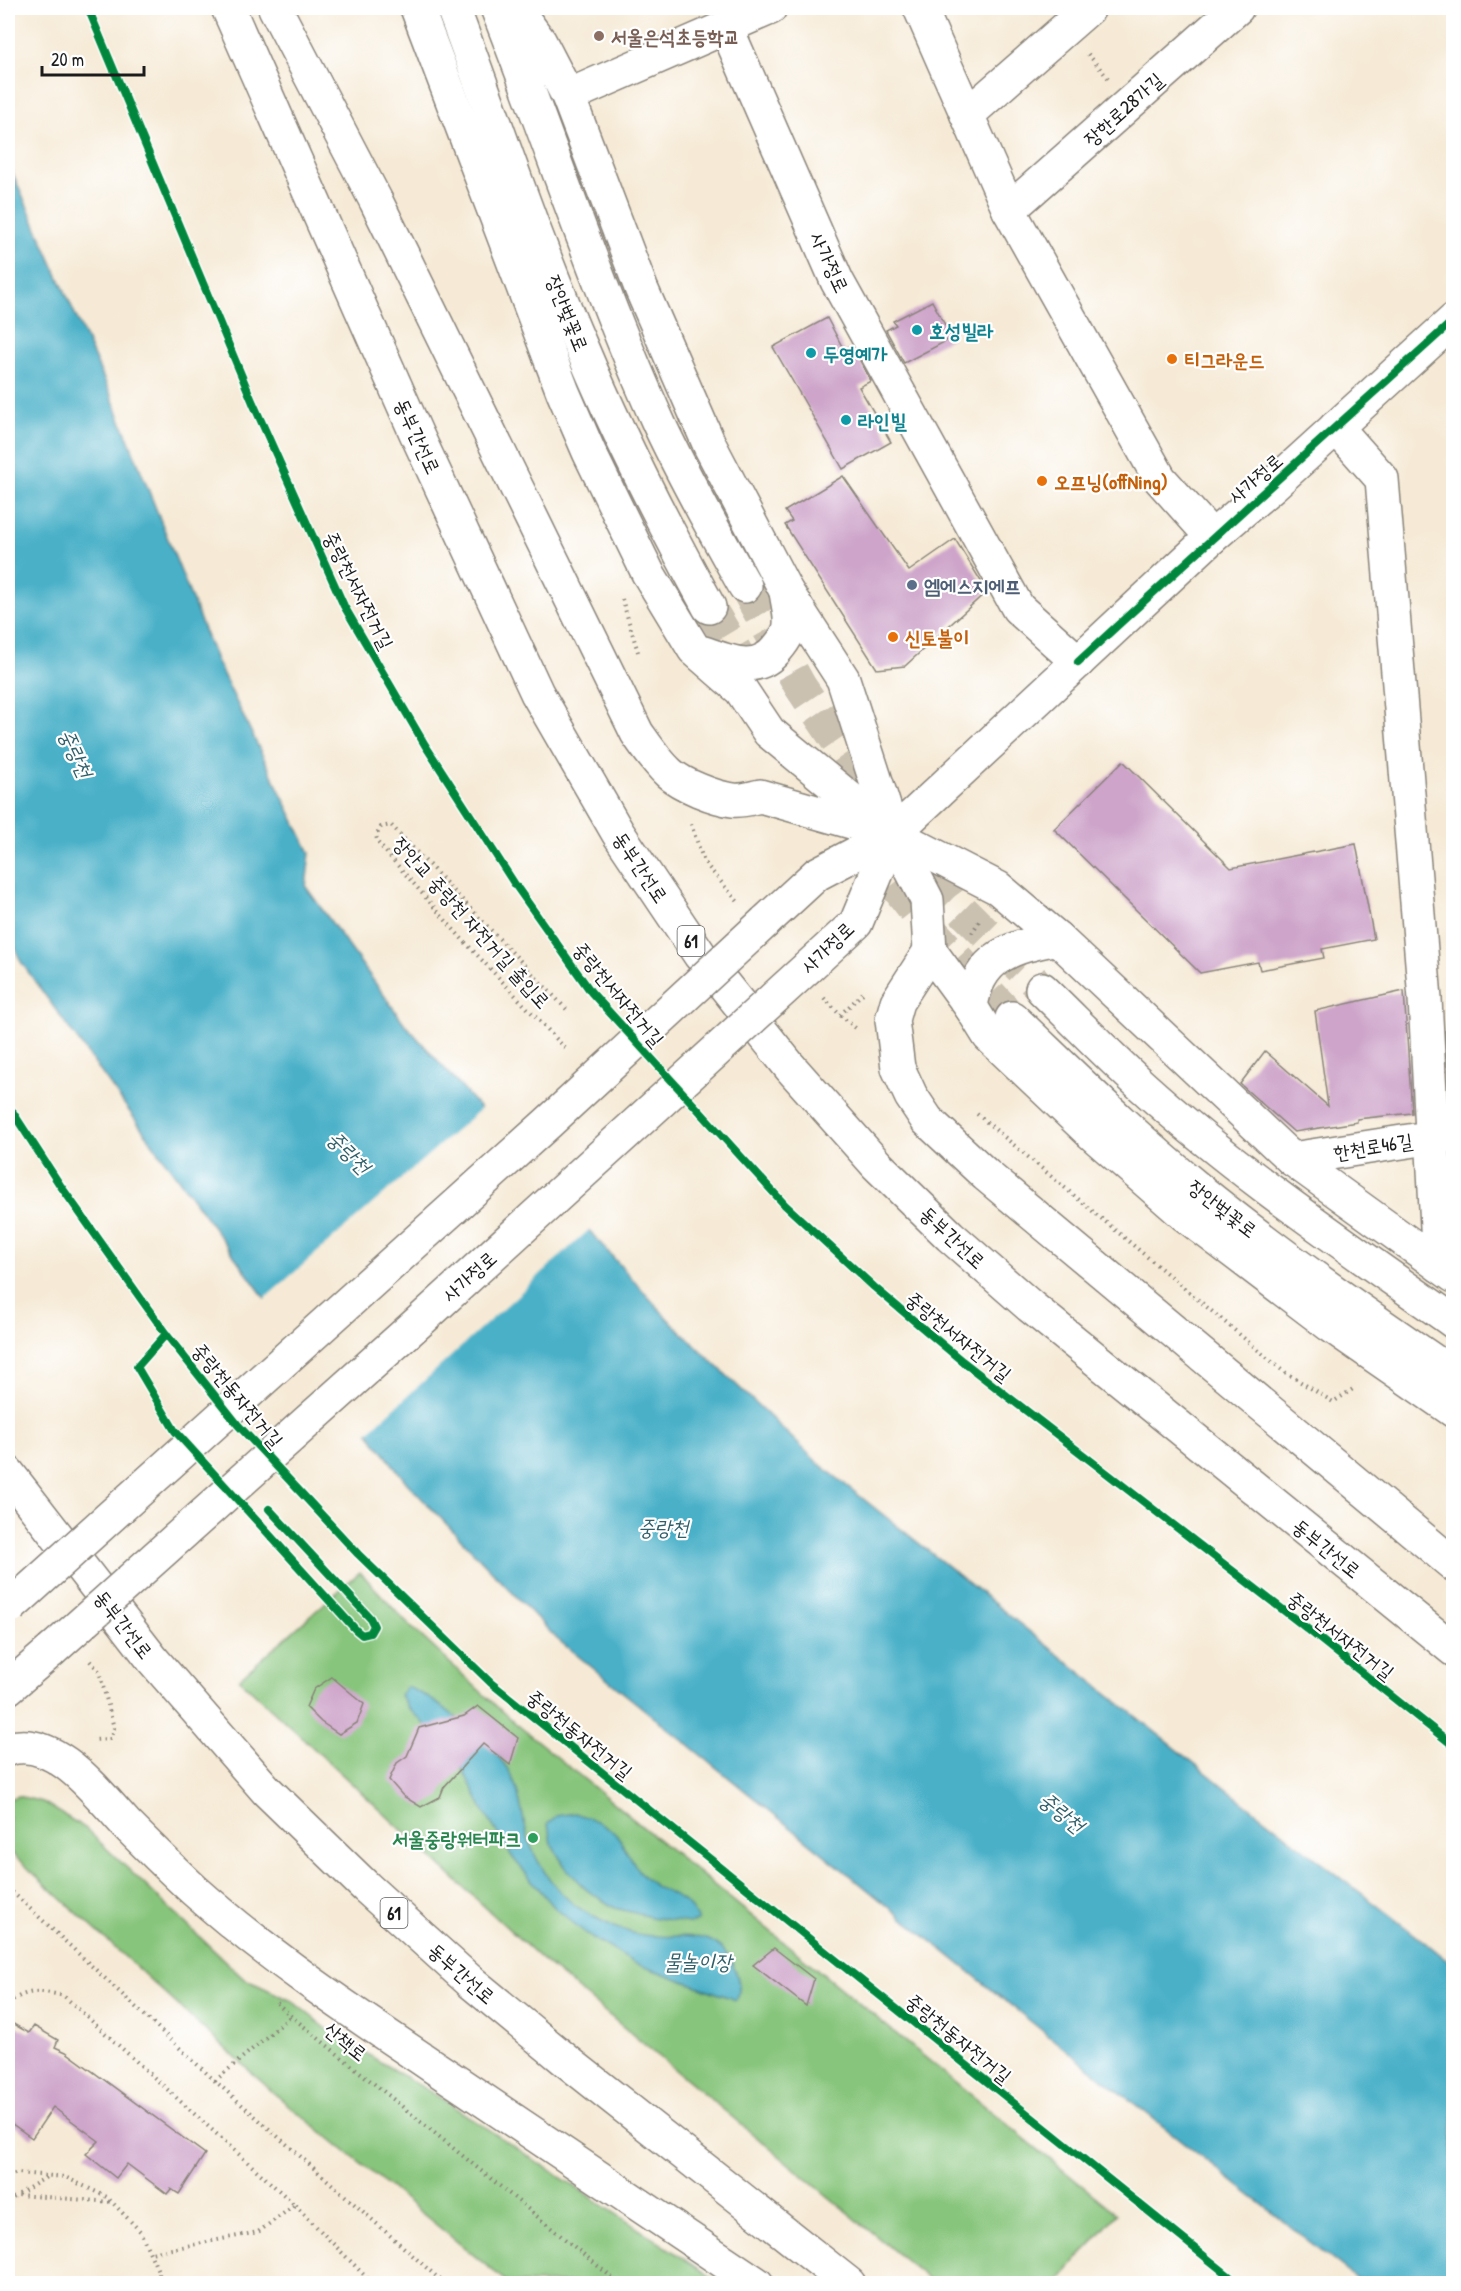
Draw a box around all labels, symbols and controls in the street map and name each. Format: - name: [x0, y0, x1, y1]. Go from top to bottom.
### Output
- place label: 서울은석초등학교: [611, 23, 740, 50]
- marker: 서울은석초등학교: [592, 29, 606, 43]
- scale bar: [42, 39, 144, 77]
- text: 20 m: [51, 47, 84, 72]
- street label: 장한로28가길: [1077, 66, 1169, 152]
- street label: 사가정로: [804, 227, 856, 297]
- street label: 장안벚꽃로: [540, 271, 596, 355]
- place label: 호성빌라: [929, 317, 994, 344]
- marker: 호성빌라: [910, 323, 924, 337]
- place label: 두영예가: [823, 340, 888, 367]
- marker: 두영예가: [804, 346, 818, 360]
- place label: 티그라운드: [1184, 346, 1264, 373]
- marker: 티그라운드: [1165, 352, 1179, 366]
- street label: 동부간선로: [389, 394, 447, 478]
- place label: 라인빌: [858, 407, 907, 434]
- marker: 라인빌: [839, 413, 853, 427]
- street label: 사가정로: [1222, 447, 1288, 509]
- place label: 오프닝(offNing): [1054, 468, 1168, 496]
- marker: 오프닝(offNing): [1035, 474, 1049, 488]
- street label: 중랑천서자전거길: [318, 527, 400, 653]
- place label: 엠에스지에프: [924, 572, 1021, 599]
- marker: 엠에스지에프: [905, 578, 919, 592]
- place label: 신토불이: [905, 624, 969, 651]
- marker: 신토불이: [886, 630, 900, 644]
- water label: 중랑천: [52, 724, 101, 784]
- street label: 동부간선로: [607, 826, 675, 908]
- street label: 장안교 중랑천 자전거길 출입로: [387, 830, 557, 1014]
- street label: 사가정로: [794, 915, 860, 979]
- road number: 61: [678, 926, 704, 956]
- street label: 중랑천서자전거길: [567, 936, 671, 1052]
- water label: 중랑천: [321, 1124, 379, 1182]
- street label: 한천로46길: [1331, 1126, 1415, 1166]
- street label: 장안벚꽃로: [1183, 1173, 1263, 1243]
- street label: 동부간선로: [914, 1200, 992, 1274]
- street label: 사가정로: [436, 1244, 502, 1308]
- street label: 중랑천서자전거길: [900, 1285, 1018, 1387]
- street label: 중랑천동자전거길: [186, 1337, 290, 1453]
- street label: 동부간선로: [1287, 1512, 1367, 1584]
- water label: 중랑천: [638, 1513, 690, 1542]
- street label: 동부간선로: [89, 1584, 159, 1664]
- street label: 중랑천서자전거길: [1282, 1585, 1400, 1685]
- street label: 중랑천동자전거길: [521, 1683, 639, 1785]
- water label: 중랑천: [1033, 1785, 1092, 1841]
- place label: 서울중랑워터파크: [392, 1825, 521, 1852]
- marker: 서울중랑워터파크: [526, 1831, 540, 1845]
- road number: 61: [380, 1898, 408, 1928]
- street label: 동부간선로: [423, 1936, 501, 2010]
- water label: 물놀이장: [664, 1947, 734, 1976]
- street label: 중랑천동자전거길: [900, 1987, 1018, 2089]
- street label: 산책로: [319, 2015, 373, 2067]

